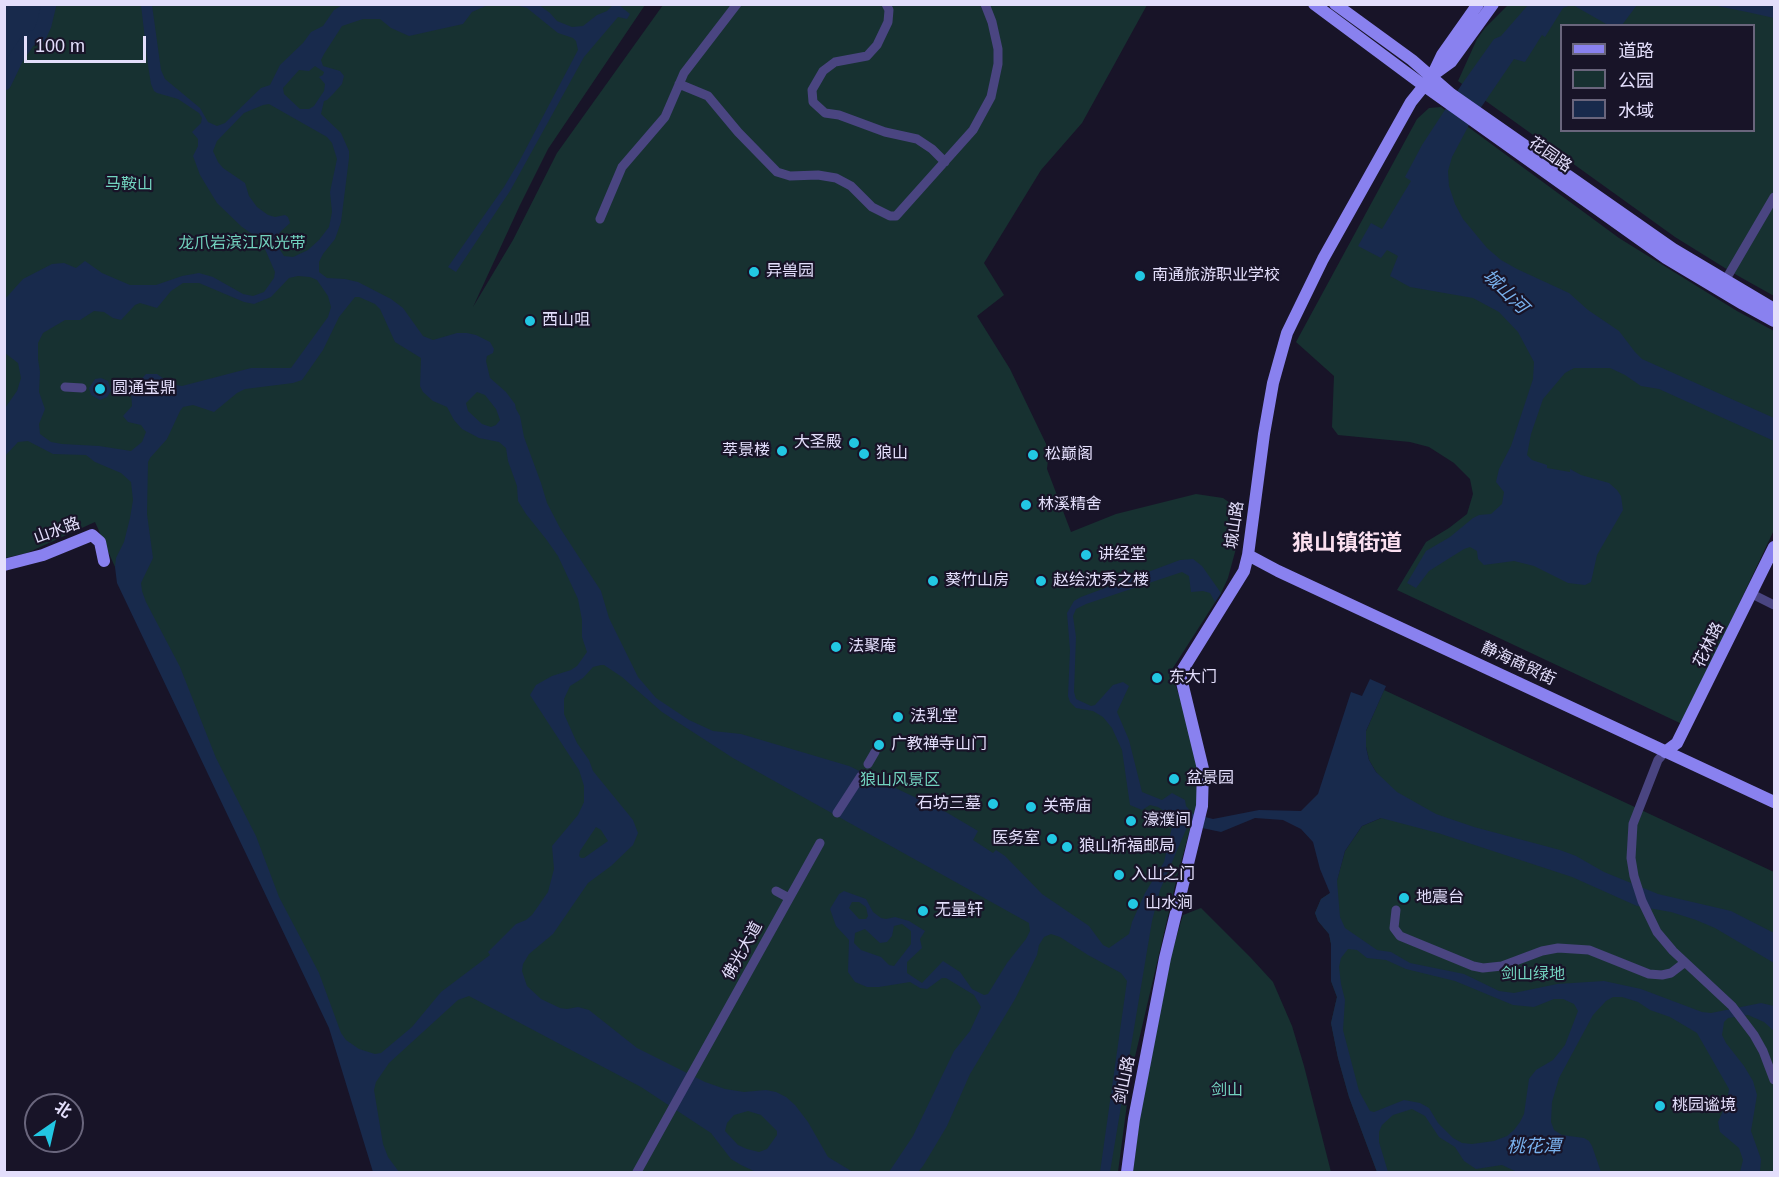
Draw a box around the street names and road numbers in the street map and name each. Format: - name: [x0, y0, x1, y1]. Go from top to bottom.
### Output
- street label: 花园路: [1525, 133, 1575, 177]
- street label: 城山路: [1222, 500, 1248, 550]
- street label: 山水路: [31, 514, 83, 548]
- street label: 花林路: [1690, 619, 1728, 671]
- street label: 静海商贸街: [1478, 638, 1558, 690]
- street label: 佛光大道: [719, 918, 767, 984]
- street label: 剑山路: [1111, 1055, 1139, 1105]

